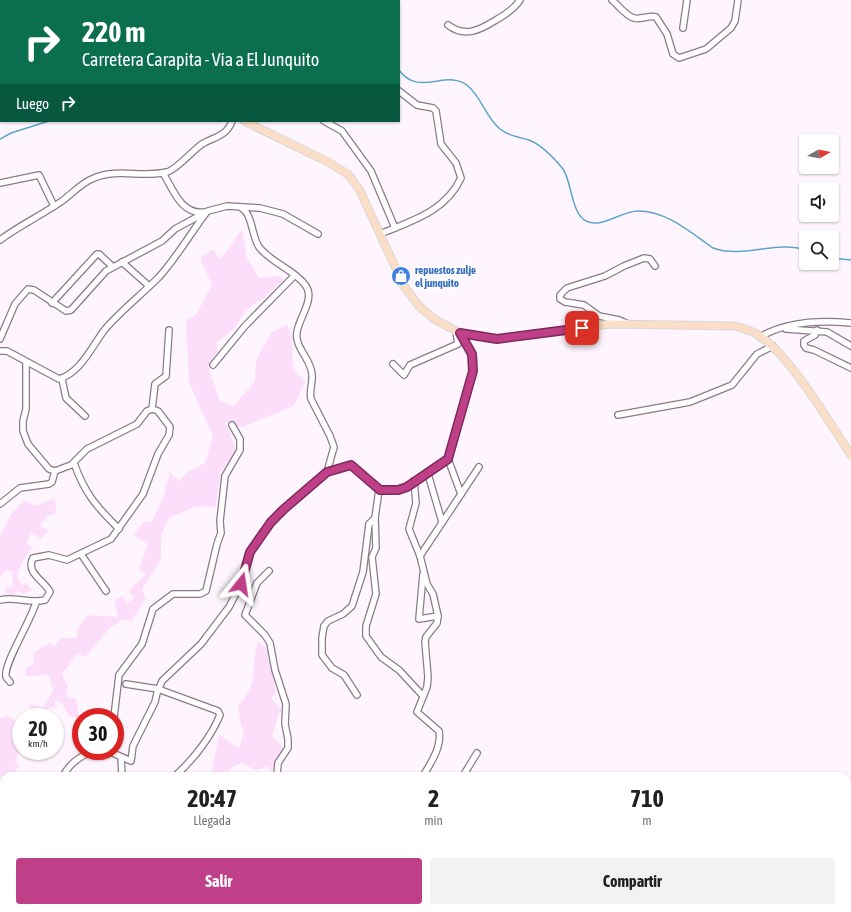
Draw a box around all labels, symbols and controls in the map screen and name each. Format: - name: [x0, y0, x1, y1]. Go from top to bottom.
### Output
- icon: right: [16, 16, 68, 68]
- text: 220 m: [82, 16, 145, 48]
- text: Carretera Carapita - Vía a El Junquito: [82, 49, 319, 70]
- icon: right: [57, 92, 79, 114]
- text: Luego: [16, 95, 49, 112]
- north arrow: [799, 134, 839, 174]
- map controls: [799, 134, 839, 270]
- button: sound: [799, 182, 839, 222]
- button: search: [799, 230, 839, 270]
- place label: repuestos zulje el junquito: [415, 264, 476, 289]
- shop icon: repuestos zulje el junquito: [390, 265, 412, 287]
- pin: [565, 311, 599, 345]
- icon: arrive: [571, 317, 593, 339]
- position arrow: [220, 563, 262, 605]
- speed limit sign: 30: [72, 708, 124, 760]
- text: 20: [29, 717, 47, 740]
- text: km/h: [28, 738, 48, 749]
- text: 20:47: [187, 785, 237, 812]
- text: 2: [428, 785, 439, 812]
- text: 710: [630, 785, 664, 812]
- text: Llegada: [193, 813, 231, 828]
- text: min: [424, 813, 443, 828]
- text: m: [642, 813, 652, 828]
- button: Salir: [16, 858, 422, 904]
- button: Compartir: [430, 858, 835, 904]

